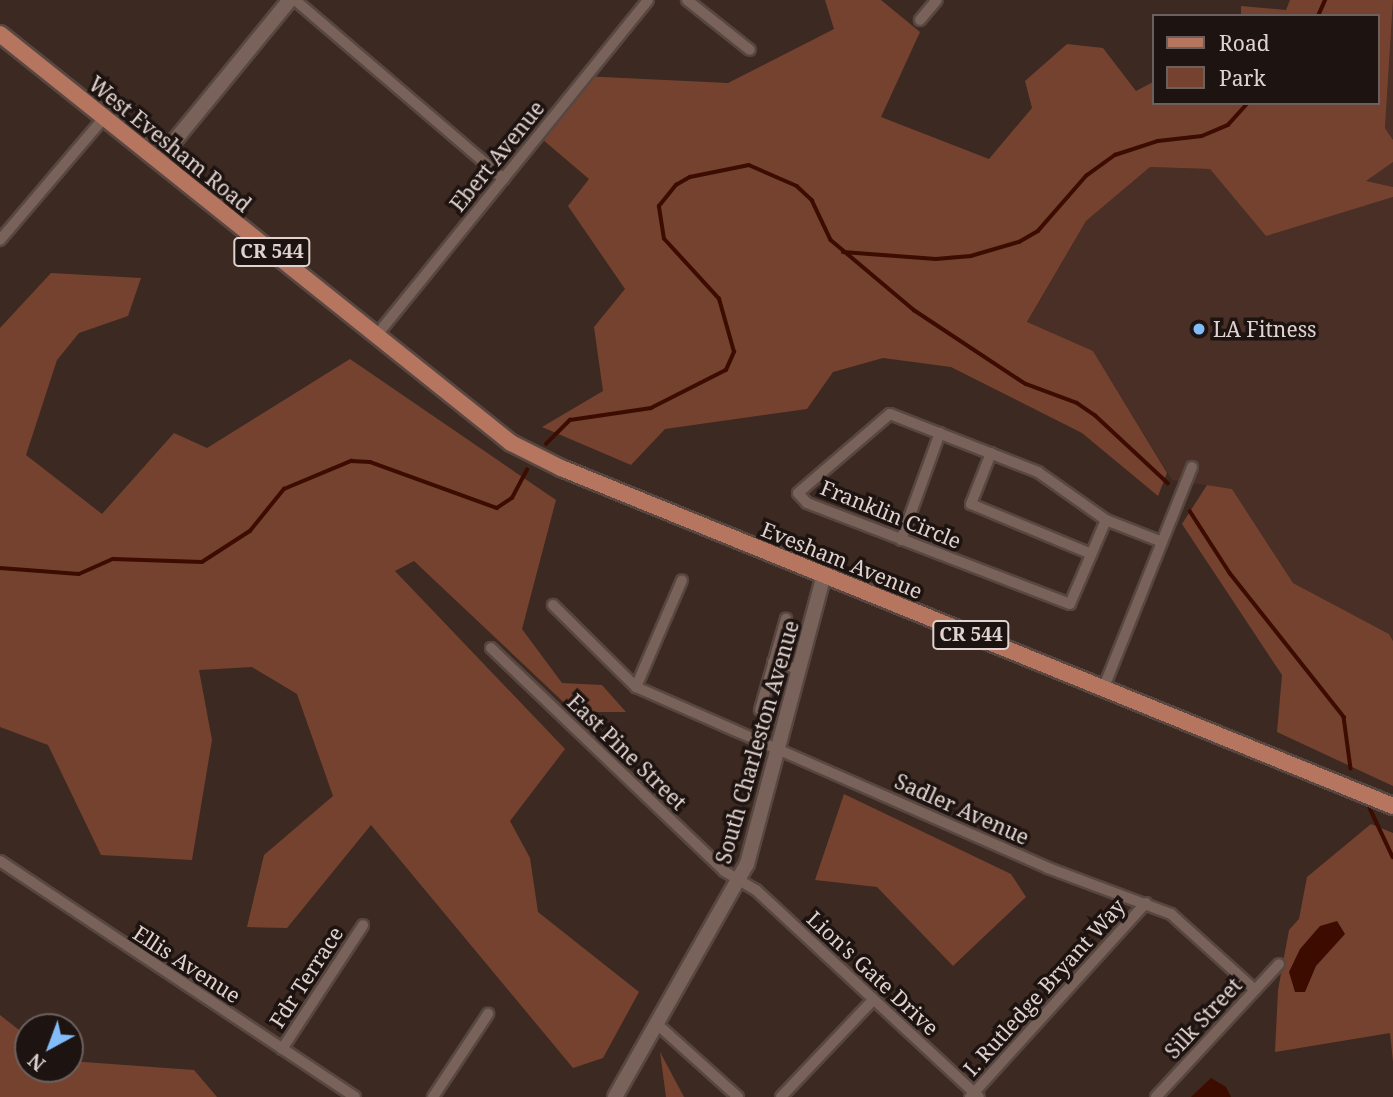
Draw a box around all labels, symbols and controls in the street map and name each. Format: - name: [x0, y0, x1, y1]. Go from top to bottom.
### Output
- legend: [1152, 14, 1379, 105]
- text: Road: [1219, 29, 1270, 57]
- text: Park: [1219, 64, 1266, 92]
- street label: West Evesham Road: [84, 71, 256, 217]
- street label: Ebert Avenue: [445, 96, 549, 216]
- road number: CR 544: [232, 236, 312, 268]
- place label: LA Fitness: [1213, 316, 1317, 342]
- marker: LA Fitness: [1191, 321, 1207, 337]
- street label: Franklin Circle: [817, 474, 965, 554]
- street label: Evesham Avenue: [758, 516, 926, 604]
- street label: South Charleston Avenue: [710, 618, 804, 866]
- road number: CR 544: [931, 620, 1011, 650]
- street label: East Pine Street: [562, 689, 692, 815]
- street label: Sadler Avenue: [891, 768, 1033, 850]
- street label: I. Rutledge Bryant Way: [958, 893, 1130, 1081]
- street label: Lion's Gate Drive: [802, 906, 944, 1040]
- street label: Ellis Avenue: [129, 920, 245, 1008]
- street label: Fdr Terrace: [264, 922, 348, 1032]
- street label: Silk Street: [1159, 972, 1247, 1064]
- north arrow: [14, 1013, 84, 1083]
- text: N: [22, 1048, 51, 1077]

